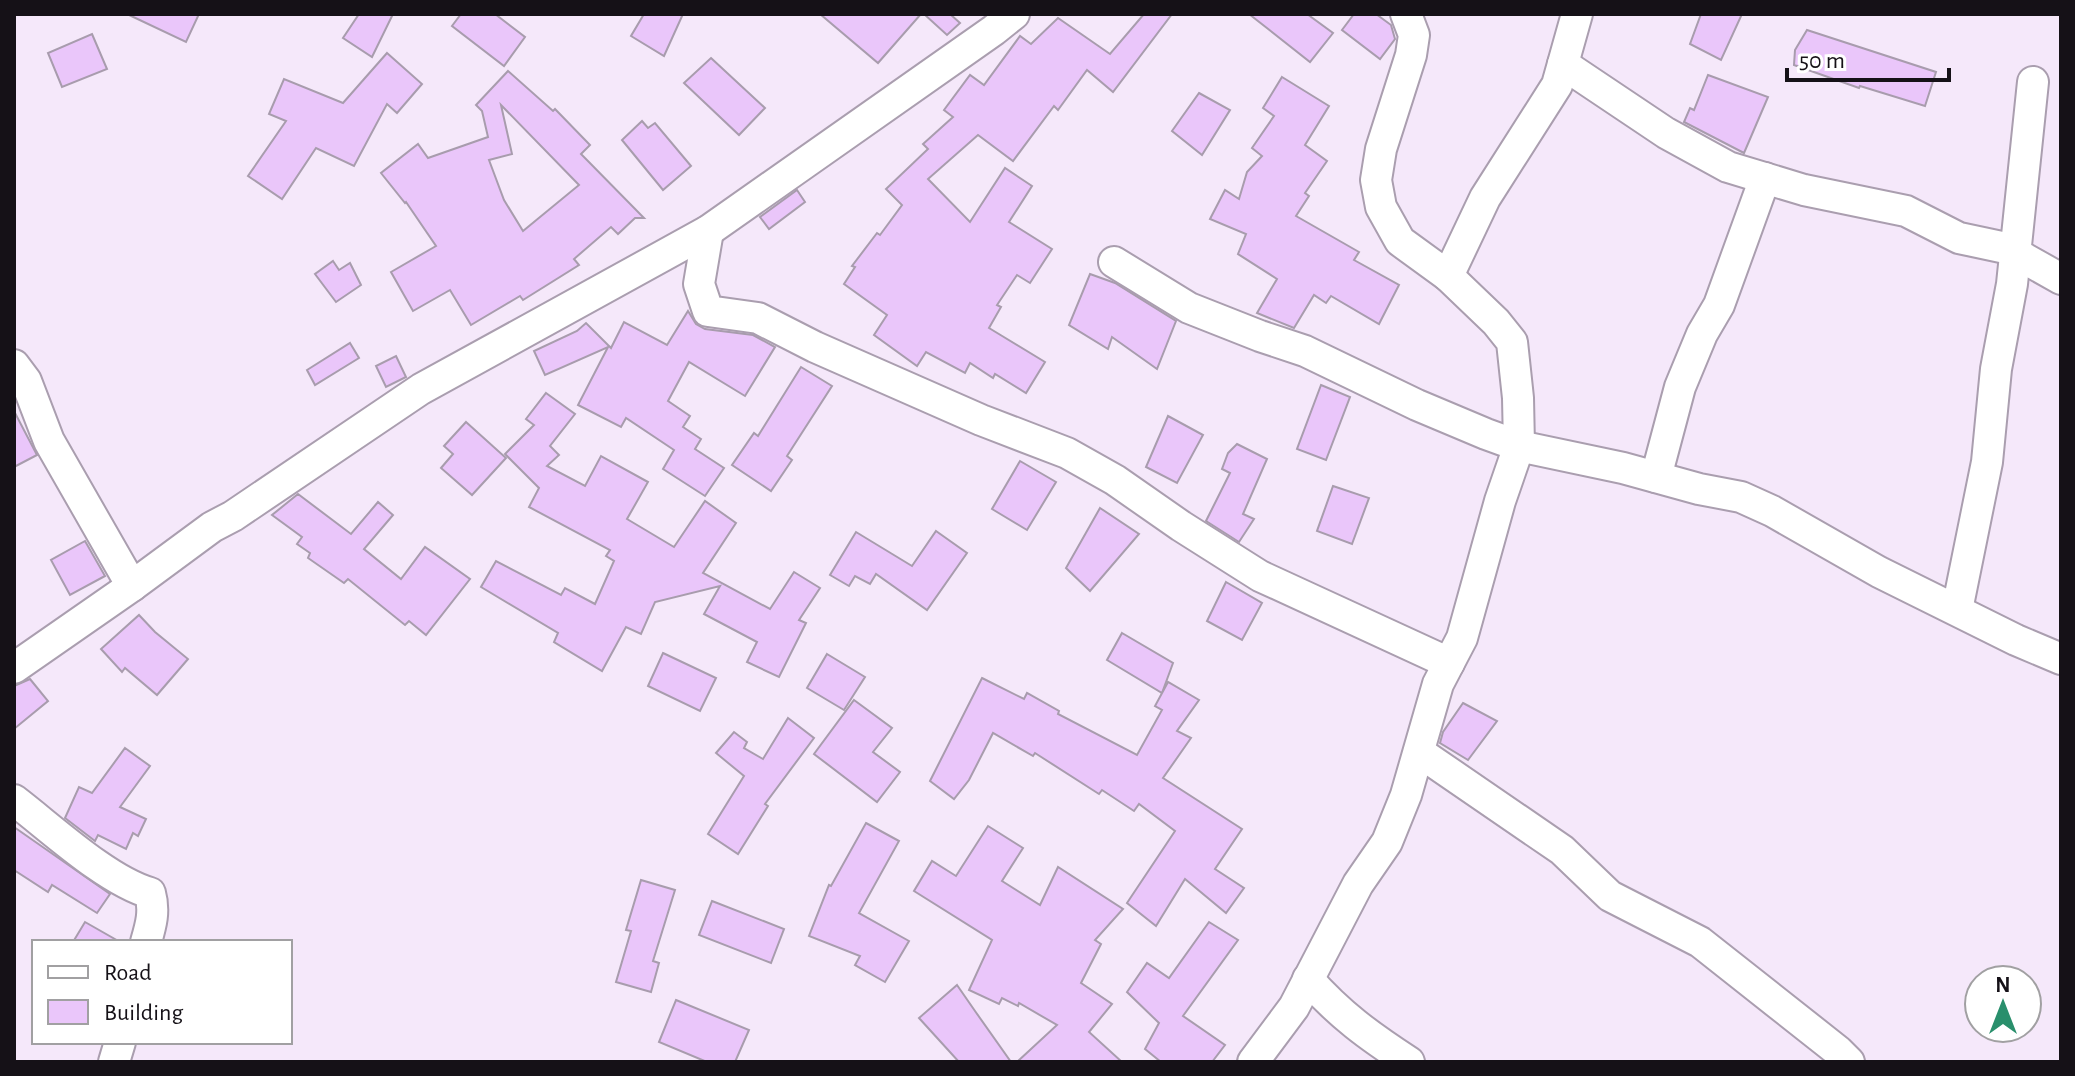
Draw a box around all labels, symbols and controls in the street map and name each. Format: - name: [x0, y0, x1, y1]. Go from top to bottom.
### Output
- scale bar: [1787, 32, 1949, 82]
- text: 50 m: [1799, 49, 1845, 73]
- legend: [32, 940, 292, 1044]
- text: Road: [104, 961, 152, 985]
- north arrow: [1963, 964, 2043, 1044]
- text: N: [1995, 974, 2011, 996]
- text: Building: [104, 1001, 183, 1025]

